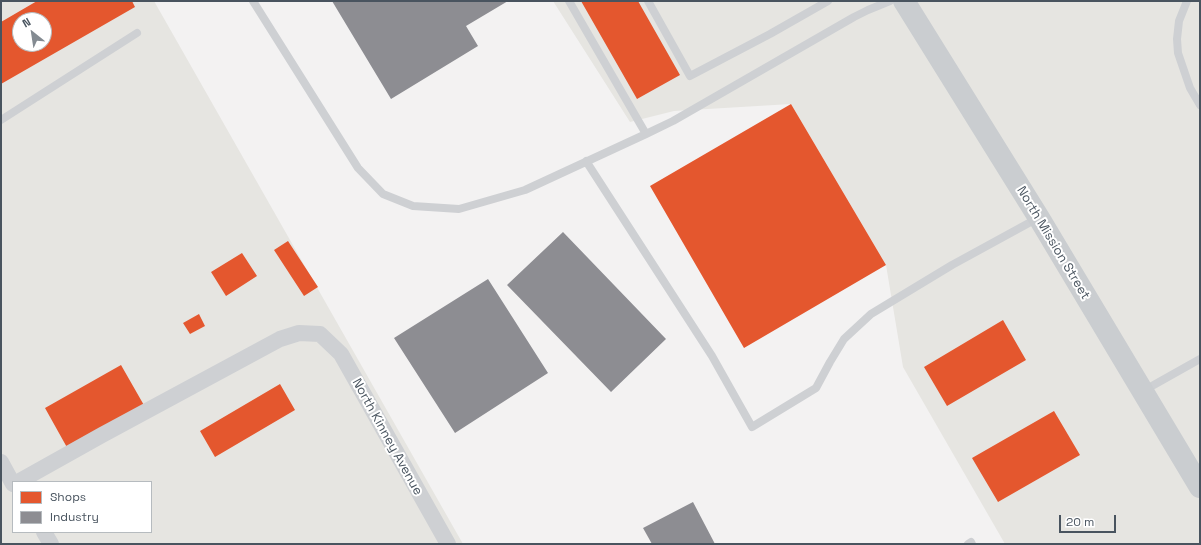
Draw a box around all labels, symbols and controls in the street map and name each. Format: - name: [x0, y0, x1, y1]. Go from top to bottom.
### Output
- north arrow: [12, 12, 52, 52]
- text: N: [20, 15, 33, 30]
- street label: North Mission Street: [1013, 184, 1093, 302]
- street label: North Kinney Avenue: [348, 376, 426, 498]
- legend: [12, 481, 152, 533]
- text: Shops: [50, 489, 86, 505]
- scale bar: [1061, 507, 1118, 533]
- text: Industry: [50, 509, 99, 525]
- text: 20 m: [1066, 514, 1094, 530]

